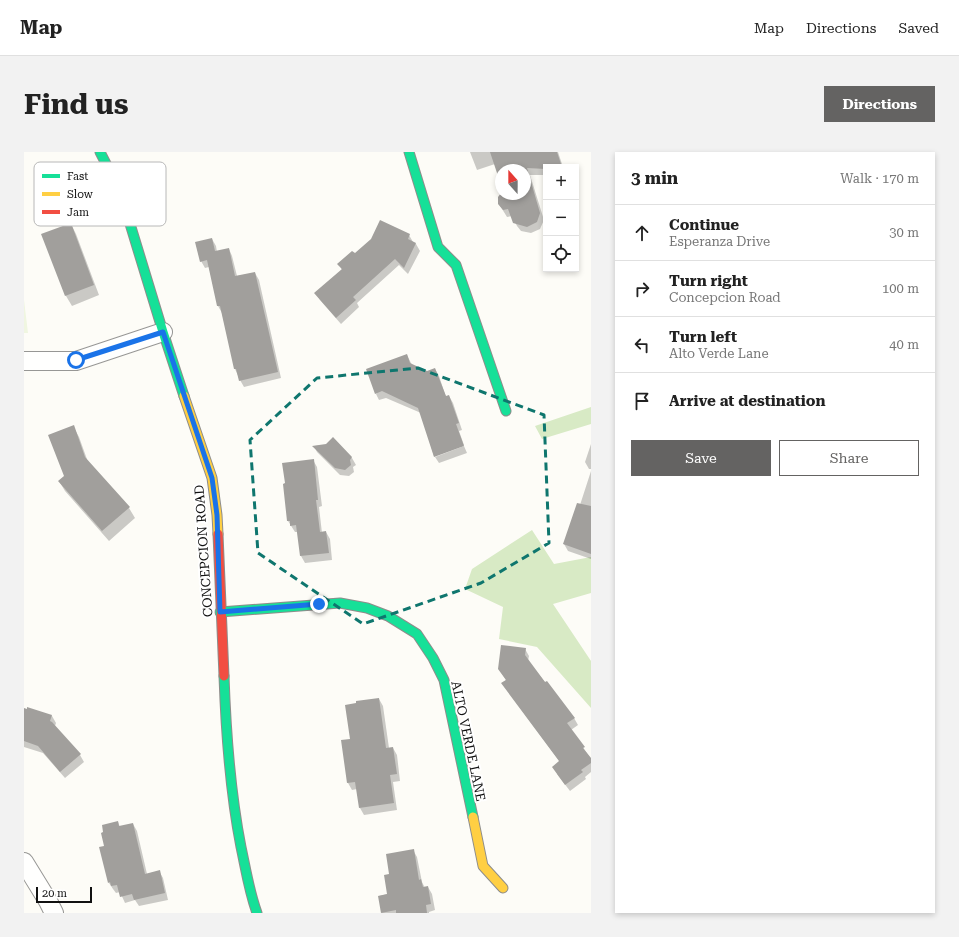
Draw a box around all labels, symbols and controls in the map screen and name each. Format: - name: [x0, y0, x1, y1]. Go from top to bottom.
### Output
- text: Map: [20, 16, 62, 39]
- text: Map: [754, 20, 784, 36]
- text: Directions: [806, 20, 876, 36]
- text: Saved: [898, 20, 939, 36]
- button: Directions: [824, 86, 935, 122]
- text: Find us: [24, 88, 128, 121]
- legend: [34, 162, 166, 226]
- north arrow: [495, 164, 531, 200]
- map controls: [543, 164, 579, 272]
- button: +: [543, 164, 579, 200]
- text: 3 min: [631, 168, 678, 188]
- text: Fast: [67, 170, 88, 183]
- text: Walk · 170 m: [840, 171, 919, 186]
- text: Slow: [67, 188, 94, 201]
- button: −: [543, 200, 579, 236]
- text: Jam: [67, 206, 89, 219]
- text: Continue: [669, 216, 739, 234]
- icon: ahead: [631, 222, 653, 244]
- text: 30 m: [889, 225, 919, 240]
- text: Esperanza Drive: [669, 234, 770, 249]
- button: locate: [543, 236, 579, 272]
- text: Turn right: [669, 272, 748, 290]
- icon: right: [631, 278, 653, 300]
- text: 100 m: [882, 281, 919, 296]
- text: Concepcion Road: [669, 290, 781, 305]
- text: Turn left: [669, 328, 737, 346]
- icon: left: [631, 334, 653, 356]
- text: 40 m: [889, 337, 919, 352]
- text: Alto Verde Lane: [669, 346, 769, 361]
- route start: [67, 351, 85, 369]
- icon: arrive: [631, 390, 653, 412]
- text: Arrive at destination: [669, 392, 825, 410]
- button: Save: [631, 440, 771, 476]
- button: Share: [779, 440, 919, 476]
- street label: CONCEPCION ROAD: [191, 484, 216, 618]
- route end: [310, 595, 328, 613]
- street label: ALTO VERDE LANE: [448, 680, 489, 803]
- scale bar: [36, 885, 92, 904]
- text: 20 m: [42, 887, 67, 900]

